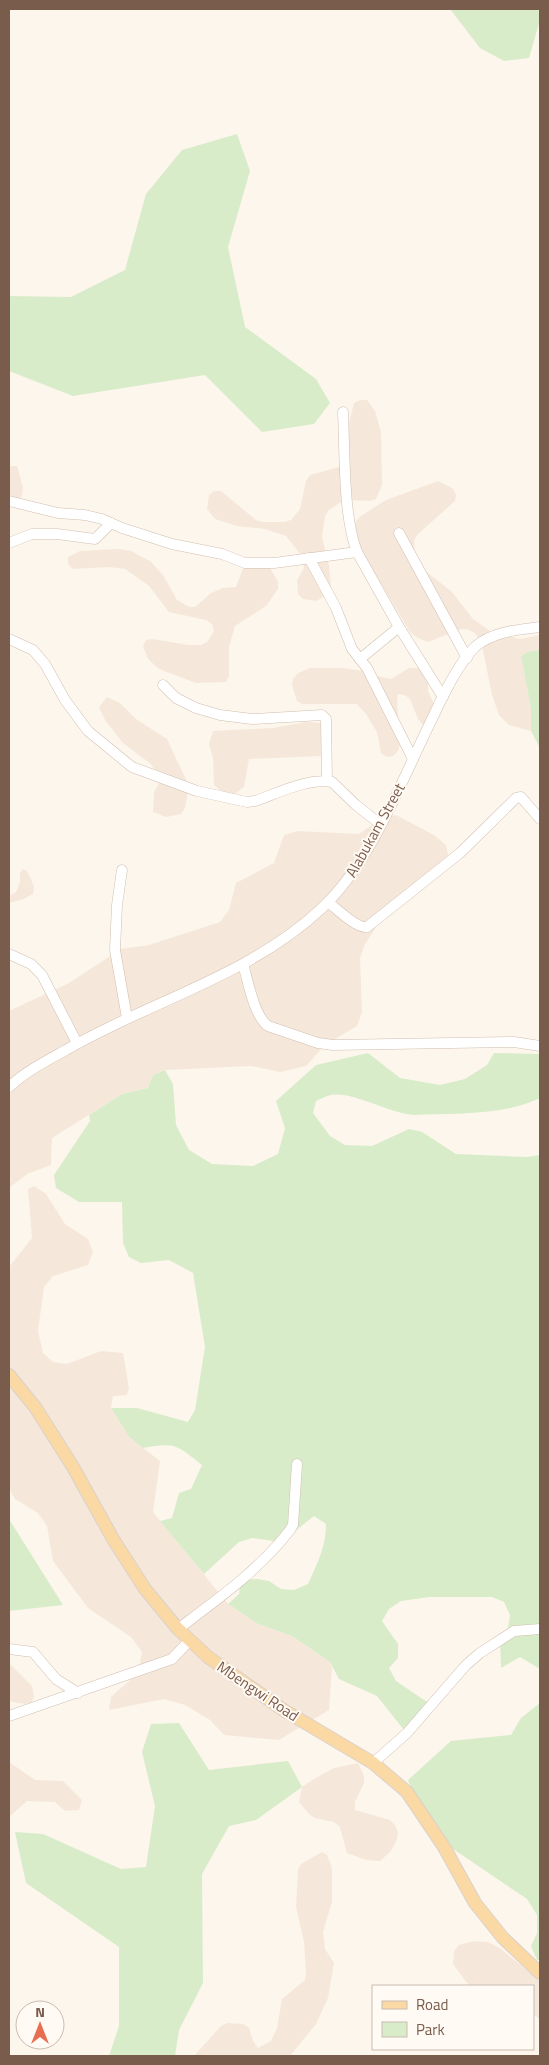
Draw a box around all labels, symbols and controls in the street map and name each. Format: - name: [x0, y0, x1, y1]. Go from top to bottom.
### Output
- street label: Alabukam Street: [340, 778, 411, 881]
- street label: Mbengwi Road: [212, 1655, 304, 1727]
- legend: [372, 1985, 534, 2050]
- text: Road: [416, 1993, 448, 2016]
- north arrow: [15, 2000, 65, 2050]
- text: N: [35, 2001, 45, 2022]
- text: Park: [416, 2018, 445, 2041]

